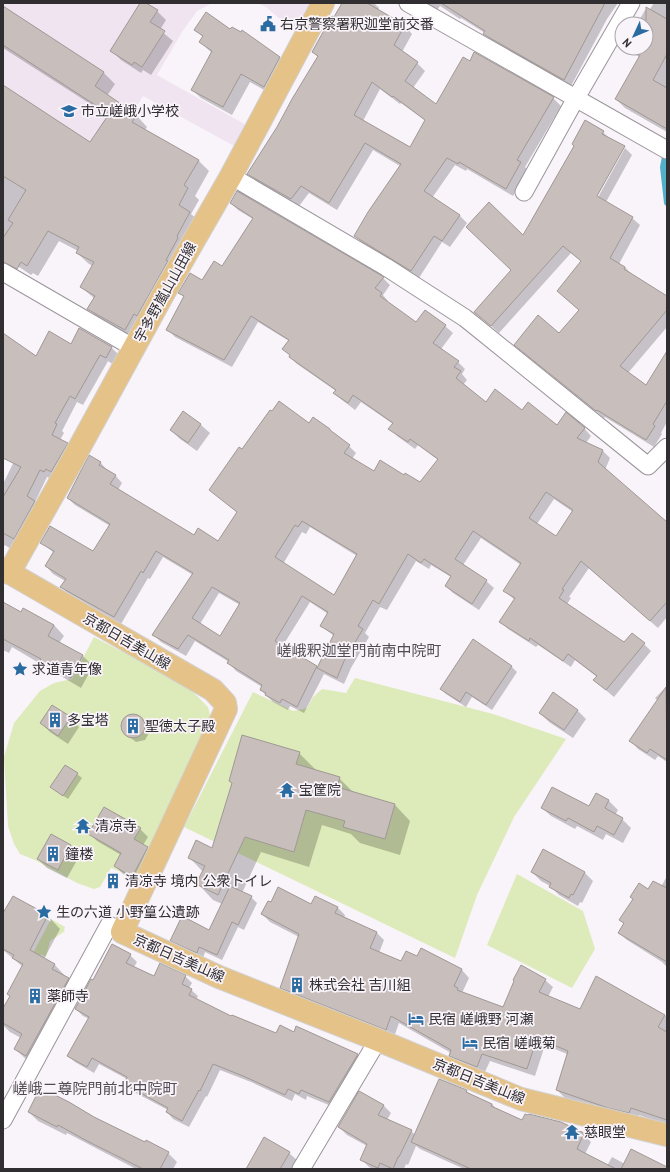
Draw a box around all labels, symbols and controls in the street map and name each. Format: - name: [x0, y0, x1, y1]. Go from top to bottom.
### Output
- public building icon: 右京警察署釈迦堂前交番: [259, 15, 277, 33]
- place label: 右京警察署釈迦堂前交番: [280, 15, 434, 33]
- north arrow: [614, 16, 654, 56]
- text: N: [619, 35, 634, 50]
- school or university icon: 市立嵯峨小学校: [60, 102, 78, 120]
- place label: 市立嵯峨小学校: [81, 102, 179, 120]
- street label: 宇多野嵐山山田線: [130, 239, 200, 345]
- street label: 京都日吉美山線: [80, 609, 174, 673]
- district label: 嵯峨釈迦堂門前南中院町: [276, 641, 442, 660]
- place icon: 求道青年像: [11, 660, 29, 678]
- place label: 求道青年像: [32, 660, 102, 678]
- building icon: 多宝塔: [46, 711, 64, 729]
- place label: 多宝塔: [67, 711, 109, 729]
- building icon: 聖徳太子殿: [124, 717, 142, 735]
- place label: 聖徳太子殿: [145, 717, 215, 735]
- temple icon: 宝筐院: [278, 781, 296, 799]
- place label: 宝筐院: [299, 781, 341, 799]
- temple icon: 清凉寺: [74, 817, 92, 835]
- place label: 清凉寺: [95, 817, 137, 835]
- building icon: 鐘楼: [44, 845, 62, 863]
- place label: 鐘楼: [65, 845, 94, 863]
- building icon: 清凉寺 境内 公衆トイレ: [104, 872, 122, 890]
- place label: 清凉寺 境内 公衆トイレ: [125, 872, 272, 890]
- place icon: 生の六道 小野篁公遺跡: [35, 903, 53, 921]
- place label: 生の六道 小野篁公遺跡: [56, 903, 200, 921]
- street label: 京都日吉美山線: [131, 930, 227, 986]
- building icon: 株式会社 吉川組: [288, 976, 306, 994]
- place label: 株式会社 吉川組: [309, 976, 411, 994]
- building icon: 薬師寺: [26, 987, 44, 1005]
- place label: 薬師寺: [47, 987, 89, 1005]
- hotel icon: 民宿 嵯峨野 河瀬: [407, 1010, 425, 1028]
- place label: 民宿 嵯峨野 河瀬: [428, 1010, 533, 1028]
- hotel icon: 民宿 嵯峨菊: [461, 1034, 479, 1052]
- place label: 民宿 嵯峨菊: [482, 1034, 556, 1052]
- street label: 京都日吉美山線: [430, 1054, 528, 1108]
- district label: 嵯峨二尊院門前北中院町: [12, 1079, 178, 1098]
- temple icon: 慈眼堂: [563, 1123, 581, 1141]
- place label: 慈眼堂: [584, 1123, 626, 1141]

